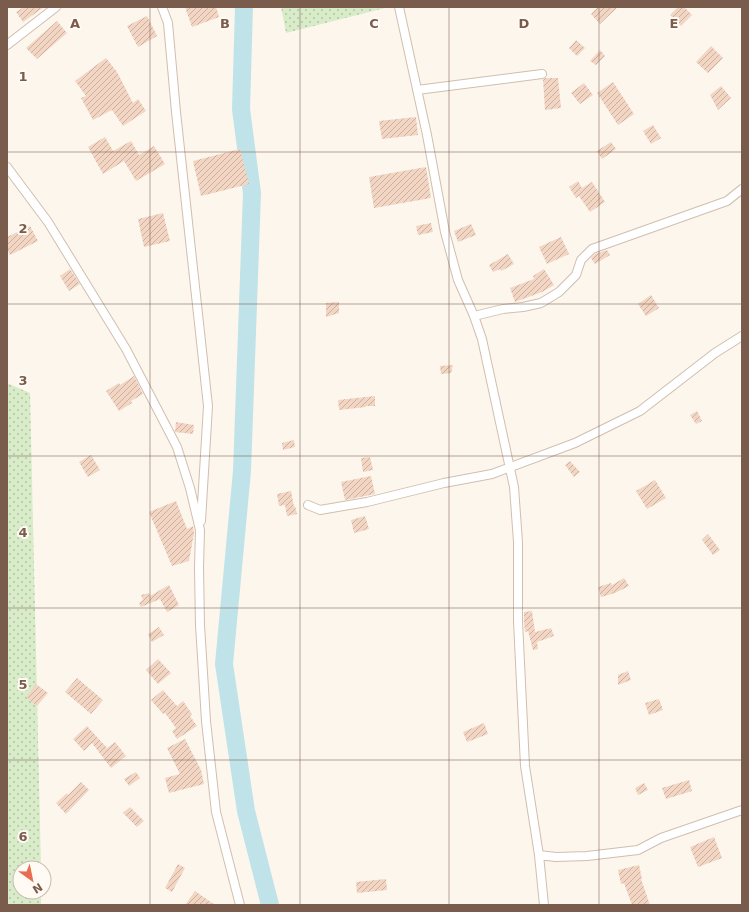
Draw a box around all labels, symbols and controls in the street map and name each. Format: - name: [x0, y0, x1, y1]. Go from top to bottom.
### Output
- text: A: [70, 16, 80, 31]
- text: B: [220, 16, 230, 31]
- text: C: [369, 16, 379, 31]
- text: D: [519, 16, 530, 31]
- text: E: [670, 16, 678, 31]
- text: 1: [18, 69, 28, 84]
- text: 2: [18, 221, 28, 236]
- text: 3: [18, 373, 28, 388]
- text: 4: [18, 525, 28, 540]
- text: 5: [18, 677, 28, 692]
- text: 6: [18, 829, 28, 844]
- north arrow: [12, 860, 52, 900]
- text: N: [30, 880, 45, 896]

